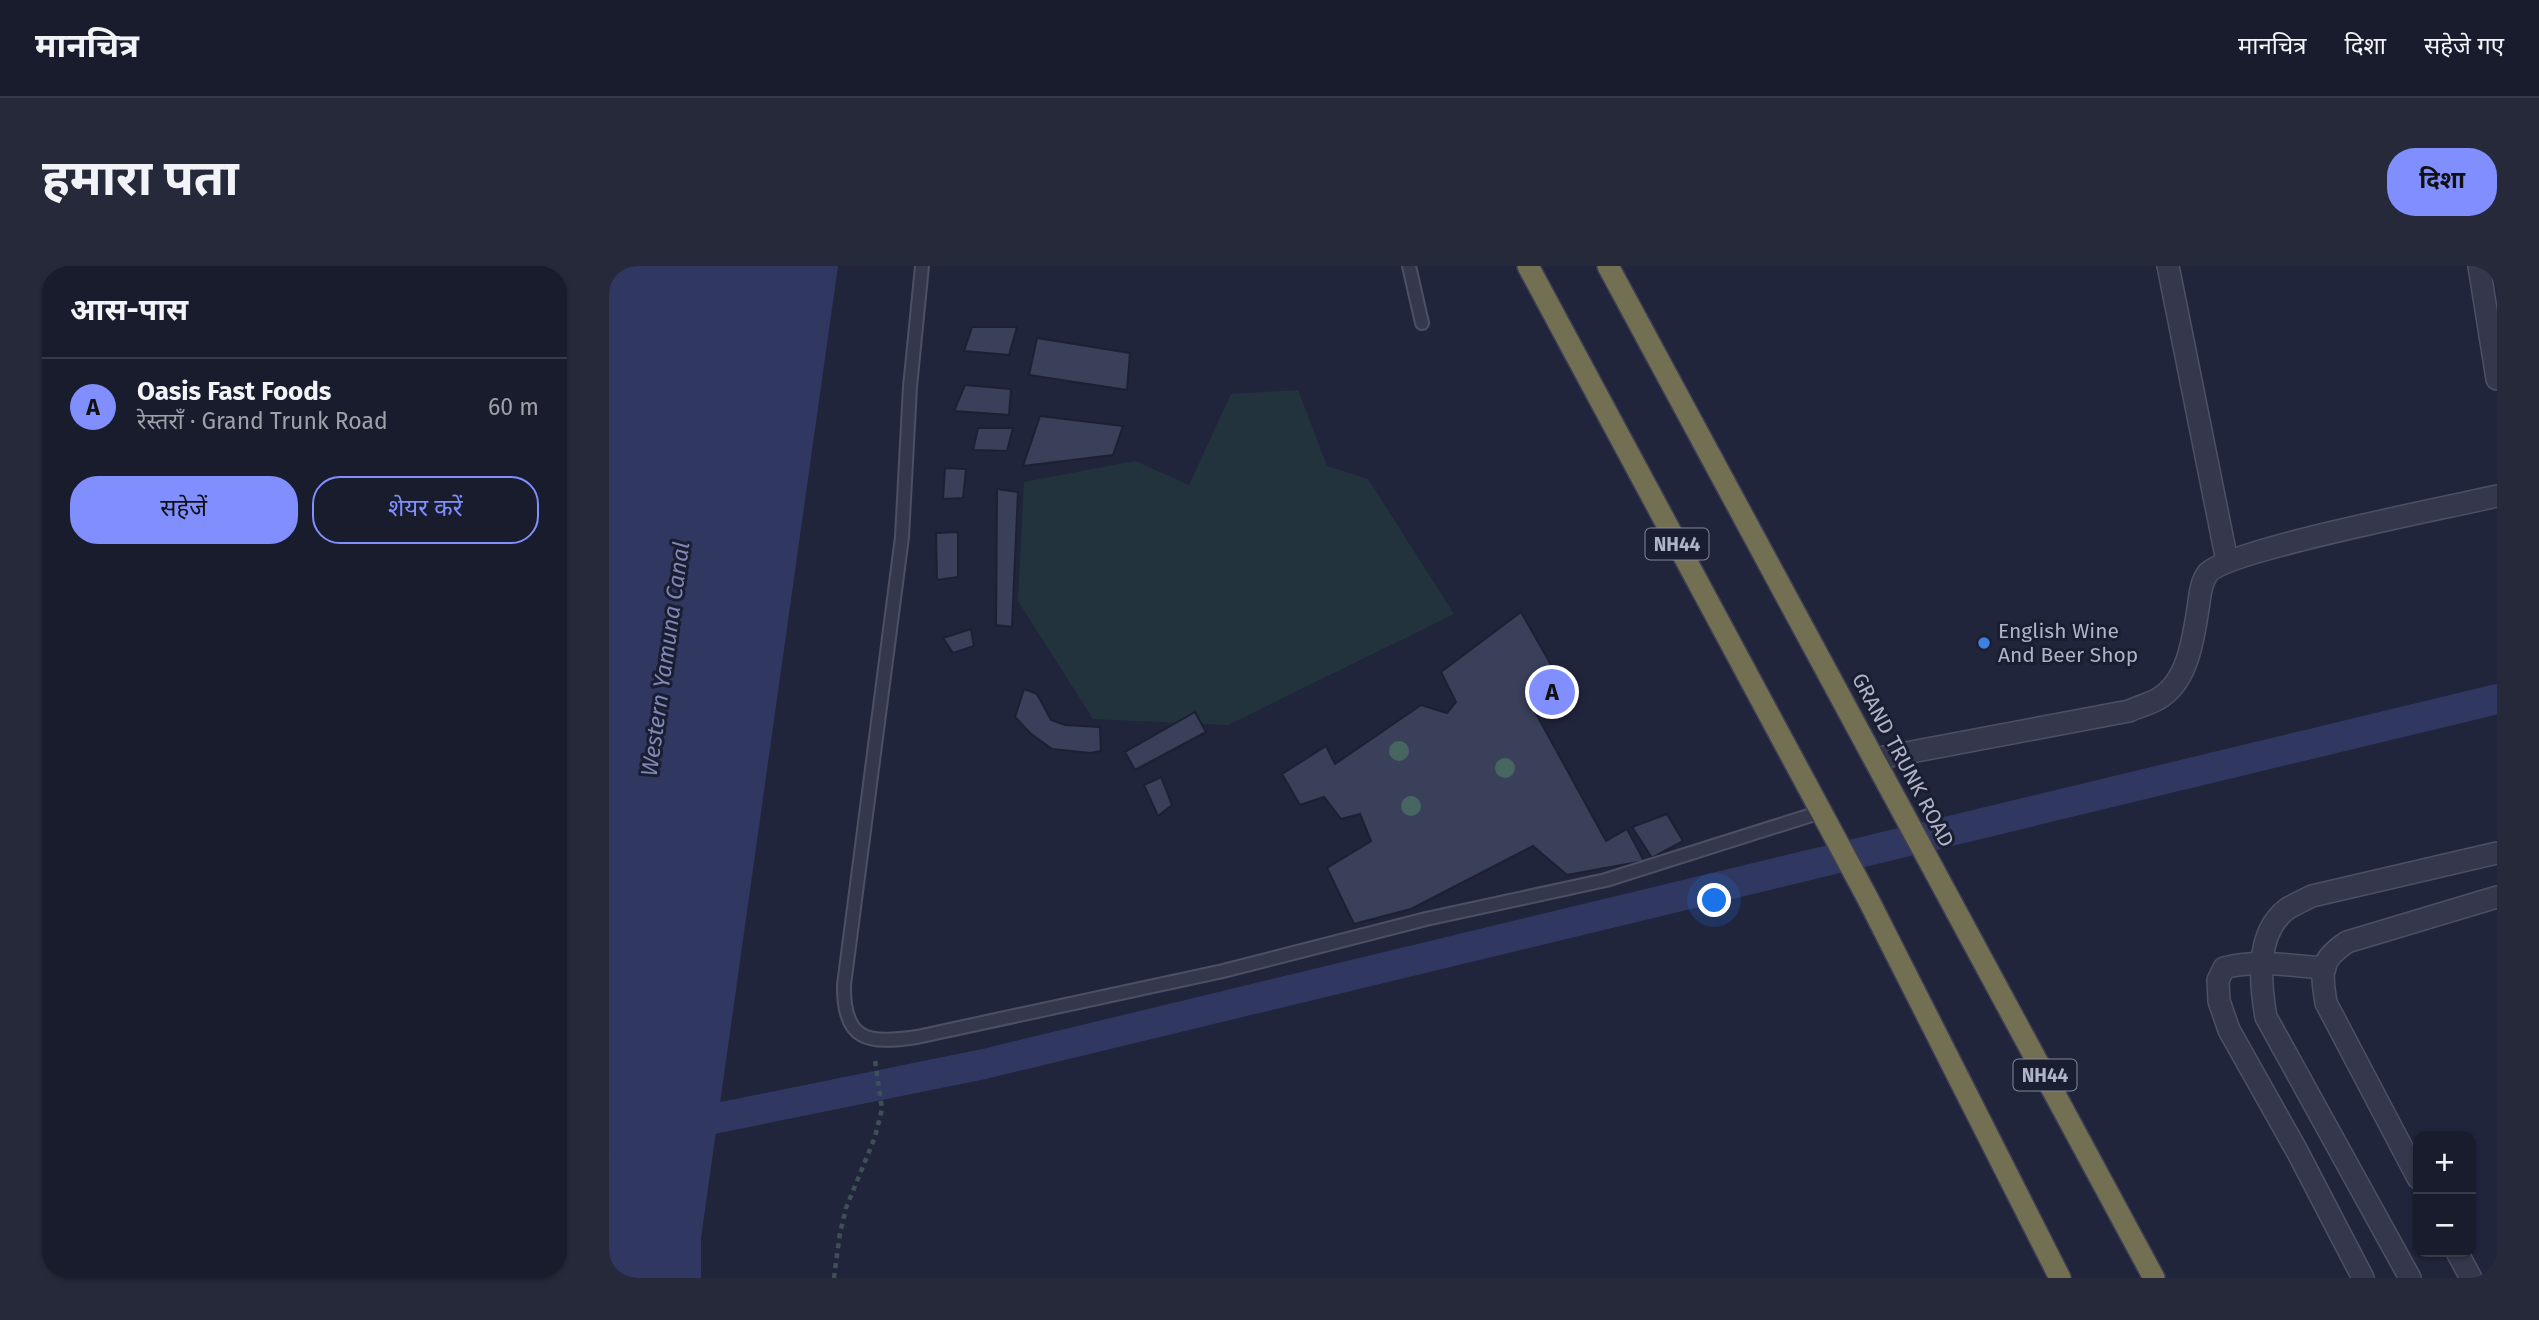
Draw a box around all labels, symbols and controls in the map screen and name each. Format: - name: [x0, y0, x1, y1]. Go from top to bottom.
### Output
- text: मानचित्र: [35, 26, 139, 66]
- text: मानचित्र: [2238, 32, 2307, 60]
- text: दिशा: [2345, 32, 2386, 60]
- text: सहेजे गए: [2424, 32, 2504, 60]
- button: दिशा: [2387, 148, 2497, 216]
- text: हमारा पता: [42, 149, 239, 208]
- text: आस-पास: [70, 292, 188, 328]
- text: Oasis Fast Foods: [137, 376, 331, 407]
- text: A: [86, 393, 100, 421]
- text: 60 m: [488, 393, 539, 421]
- text: रेस्तराँ · Grand Trunk Road: [137, 407, 388, 435]
- button: सहेजें: [70, 476, 298, 544]
- button: शेयर करें: [312, 476, 539, 544]
- road number: NH44: [1645, 528, 1709, 560]
- water label: Western Yamuna Canal: [635, 540, 695, 778]
- place label: English Wine And Beer Shop: [1998, 618, 2138, 668]
- marker: English Wine And Beer Shop: [1976, 635, 1992, 651]
- pin: A: [1529, 666, 1575, 718]
- street label: GRAND TRUNK ROAD: [1846, 669, 1960, 851]
- your location: [1697, 883, 1731, 917]
- road number: NH44: [2013, 1060, 2077, 1090]
- map controls: [2413, 1131, 2476, 1257]
- button: +: [2413, 1131, 2476, 1194]
- button: −: [2413, 1194, 2476, 1257]

